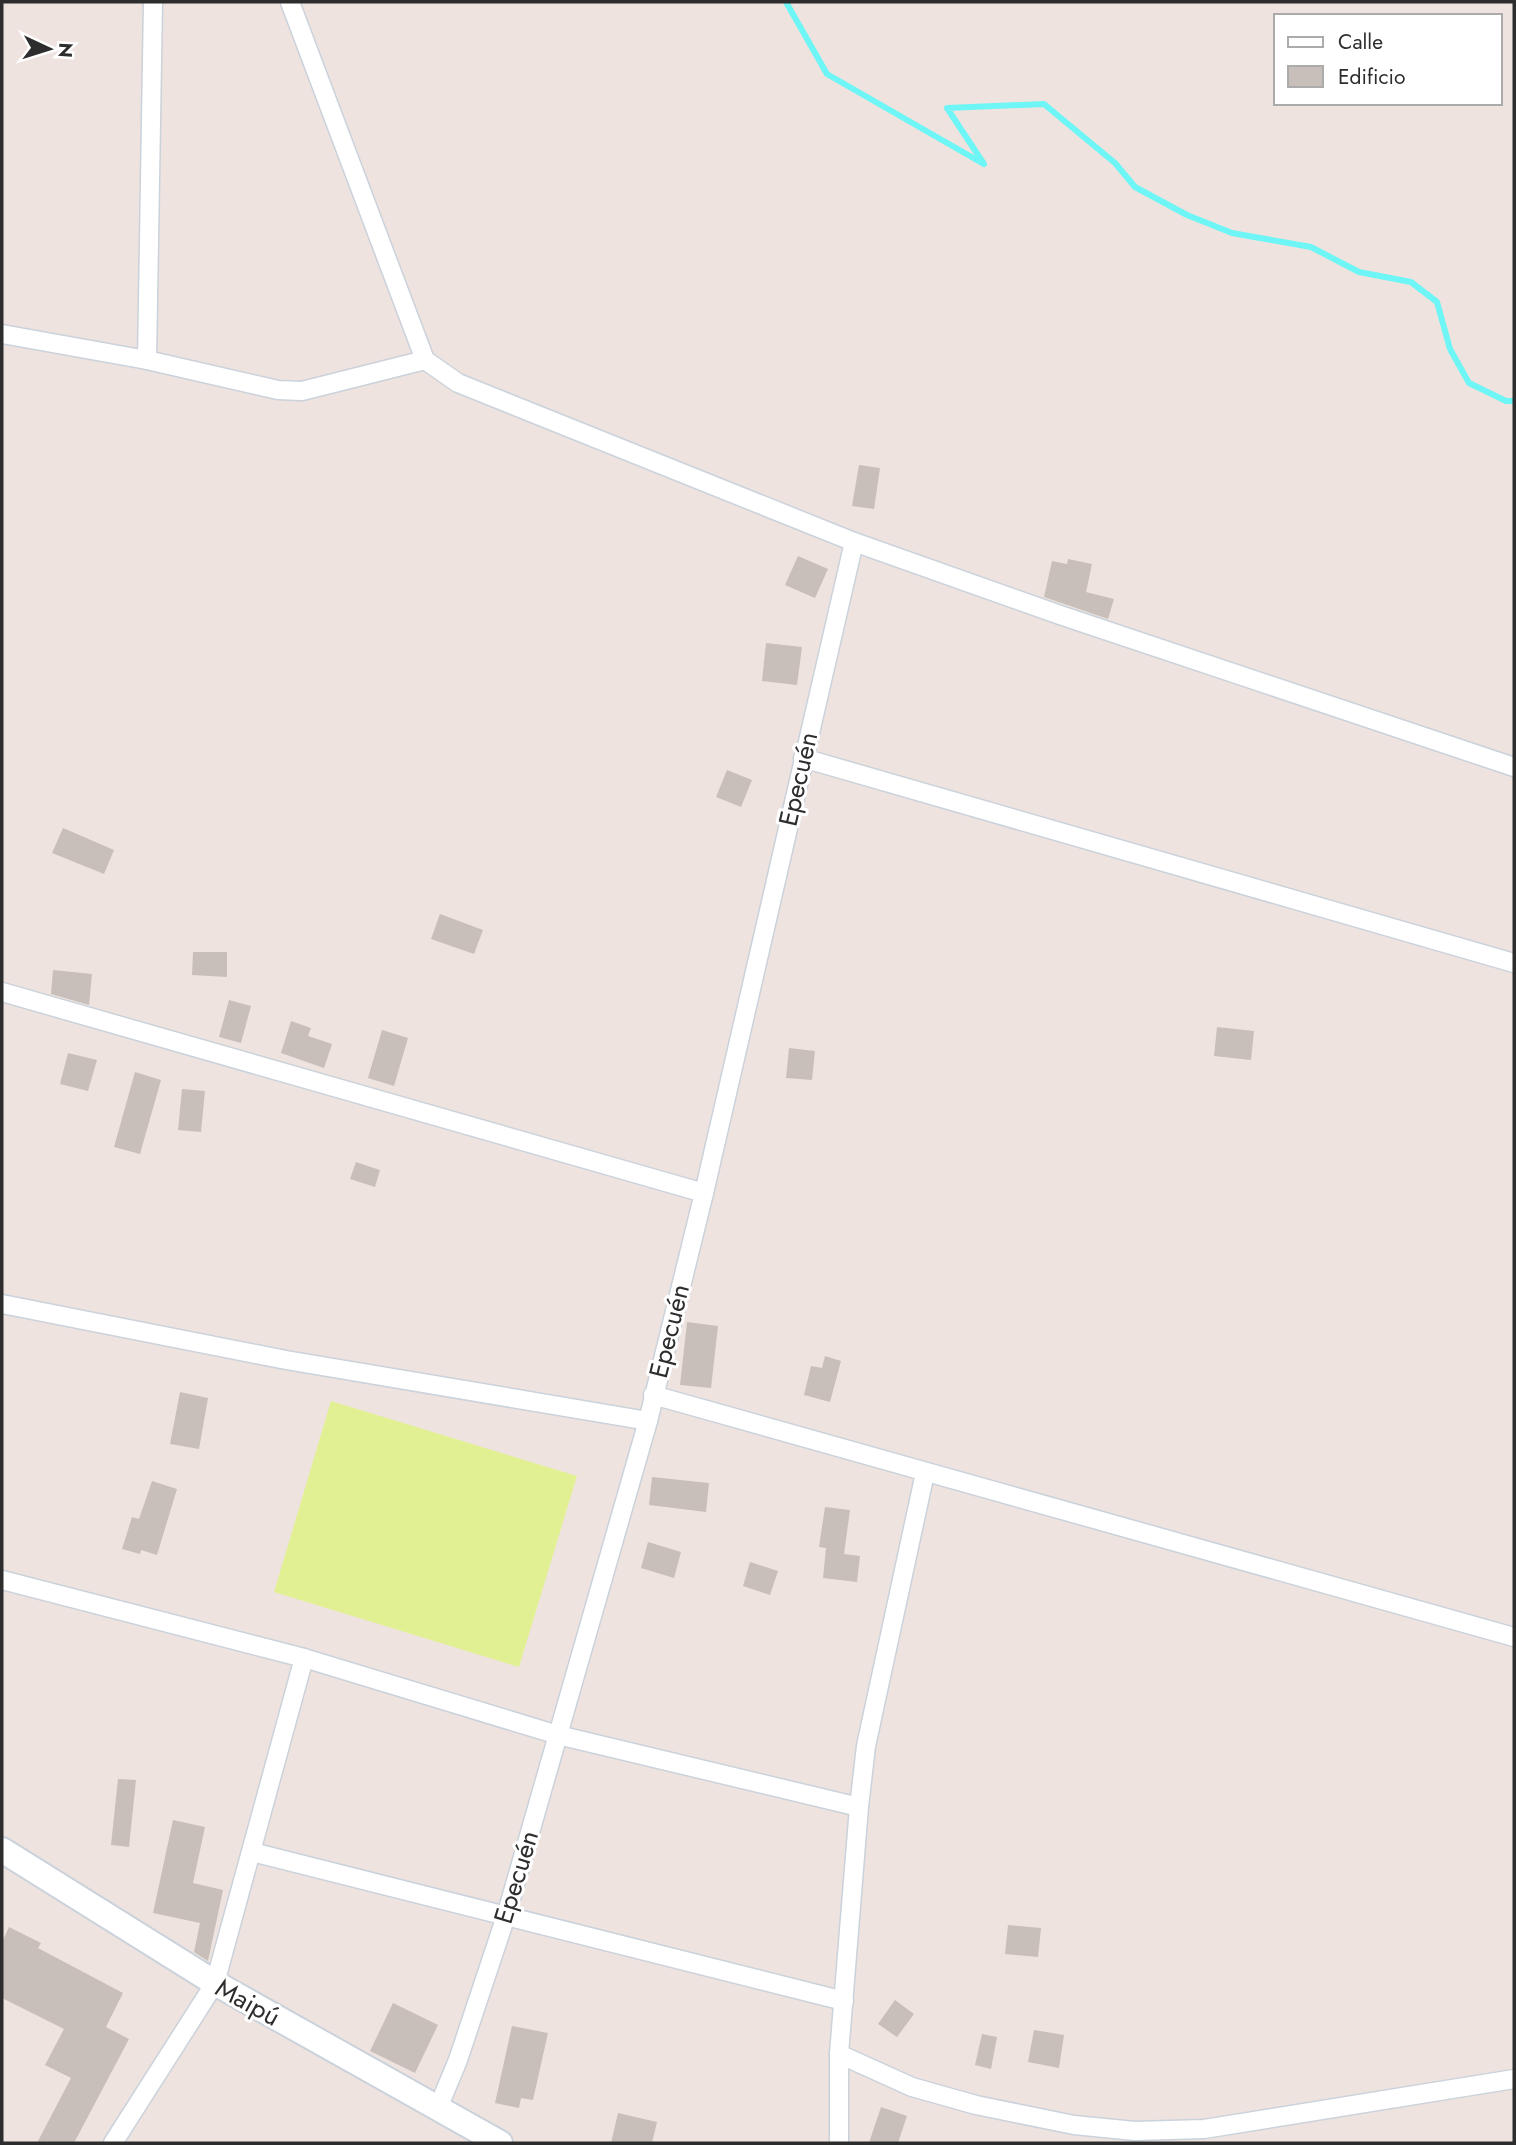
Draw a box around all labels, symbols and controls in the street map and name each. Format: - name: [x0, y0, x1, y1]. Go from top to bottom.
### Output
- north arrow: [14, 14, 84, 84]
- legend: [1274, 14, 1502, 105]
- text: Calle: [1338, 27, 1383, 57]
- text: N: [51, 42, 79, 59]
- text: Edificio: [1338, 62, 1405, 92]
- street label: Epecuén: [769, 728, 827, 830]
- street label: Epecuén: [639, 1280, 699, 1382]
- street label: Epecuén: [484, 1826, 548, 1928]
- street label: Maipú: [209, 1969, 287, 2035]

